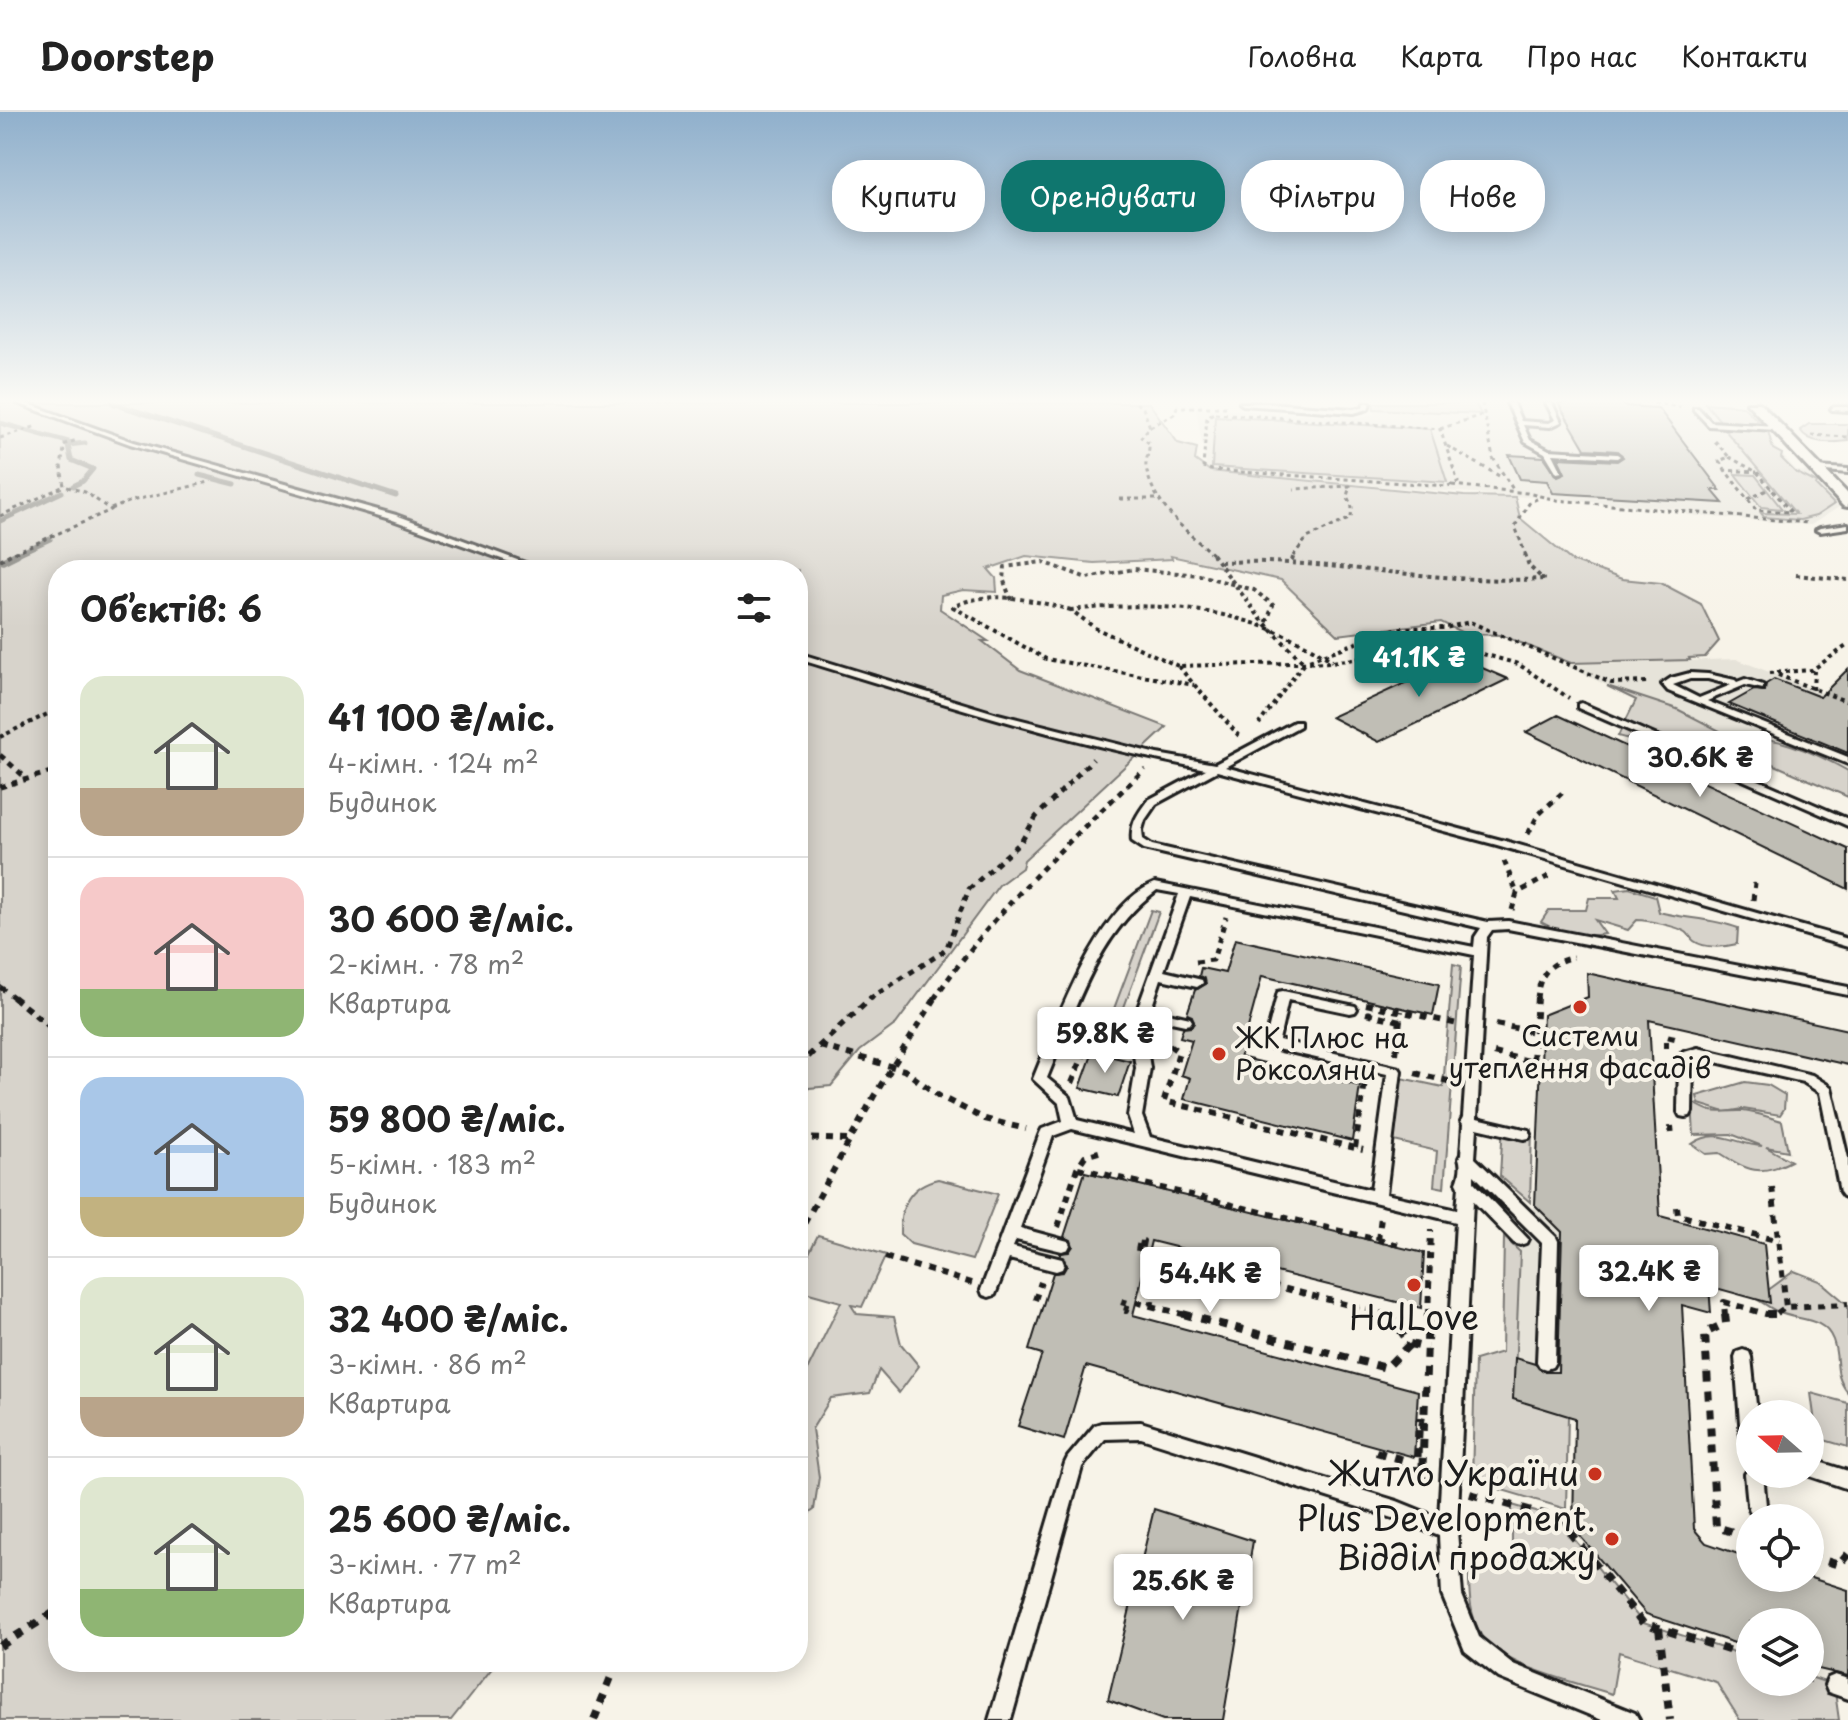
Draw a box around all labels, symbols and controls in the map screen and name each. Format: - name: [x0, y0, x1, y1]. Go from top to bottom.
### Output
- text: Doorstep: [40, 27, 215, 84]
- text: Головна: [1247, 34, 1356, 77]
- text: Карта: [1400, 34, 1482, 77]
- text: Про нас: [1526, 34, 1637, 77]
- text: Контакти: [1681, 34, 1808, 77]
- chip: Купити: [832, 160, 985, 232]
- chip: Орендувати: [1001, 160, 1225, 232]
- chip: Фільтри: [1241, 160, 1404, 232]
- chip: Нове: [1420, 160, 1545, 232]
- text: Об’єктів: 6: [80, 582, 262, 634]
- icon: filters: [732, 586, 776, 630]
- pin: 41.1K ₴: [1345, 631, 1493, 699]
- text: 41.1K ₴: [1372, 637, 1466, 676]
- text: 41 100 ₴/міс.: [328, 691, 555, 743]
- icon: home: [144, 708, 240, 804]
- pin: 30.6K ₴: [1626, 731, 1774, 799]
- text: 30.6K ₴: [1646, 737, 1754, 776]
- text: 4-кімн. · 124 m²: [328, 743, 539, 782]
- text: Будинок: [328, 782, 436, 821]
- text: 30 600 ₴/міс.: [328, 892, 574, 944]
- icon: home: [144, 909, 240, 1005]
- text: 2-кімн. · 78 m²: [328, 944, 524, 983]
- text: Квартира: [328, 983, 451, 1022]
- marker: Системи утеплення фасадів: [1571, 998, 1589, 1016]
- pin: 59.8K ₴: [1031, 1007, 1179, 1075]
- text: 59.8K ₴: [1055, 1013, 1155, 1052]
- place label: Системи утеплення фасадів: [1449, 1013, 1711, 1088]
- place label: ЖК Плюс на Роксоляни: [1234, 1015, 1409, 1090]
- marker: ЖК Плюс на Роксоляни: [1210, 1045, 1228, 1063]
- text: 59 800 ₴/міс.: [328, 1092, 566, 1144]
- icon: home: [144, 1109, 240, 1205]
- text: 5-кімн. · 183 m²: [328, 1144, 536, 1183]
- text: Будинок: [328, 1183, 436, 1222]
- pin: 32.4K ₴: [1575, 1245, 1723, 1313]
- pin: 54.4K ₴: [1136, 1247, 1284, 1315]
- text: 32.4K ₴: [1597, 1251, 1701, 1290]
- text: 54.4K ₴: [1158, 1253, 1262, 1292]
- marker: HalLove: [1405, 1276, 1423, 1294]
- place label: HalLove: [1349, 1290, 1479, 1342]
- text: 32 400 ₴/міс.: [328, 1292, 569, 1344]
- icon: home: [144, 1309, 240, 1405]
- text: 3-кімн. · 86 m²: [328, 1344, 527, 1383]
- text: Квартира: [328, 1383, 451, 1422]
- north arrow: [1736, 1400, 1824, 1488]
- map controls: [1736, 1400, 1824, 1696]
- place label: Житло України: [1327, 1446, 1579, 1498]
- marker: Житло України: [1586, 1465, 1604, 1483]
- place label: Plus Development. Відділ продажу: [1296, 1491, 1596, 1582]
- text: 25 600 ₴/міс.: [328, 1492, 571, 1544]
- button: locate: [1736, 1504, 1824, 1592]
- icon: home: [144, 1509, 240, 1605]
- marker: Plus Development. Відділ продажу: [1603, 1530, 1621, 1548]
- text: 3-кімн. · 77 m²: [328, 1544, 522, 1583]
- pin: 25.6K ₴: [1109, 1554, 1257, 1622]
- text: 25.6K ₴: [1132, 1560, 1234, 1599]
- text: Квартира: [328, 1583, 451, 1622]
- button: layers: [1736, 1608, 1824, 1696]

